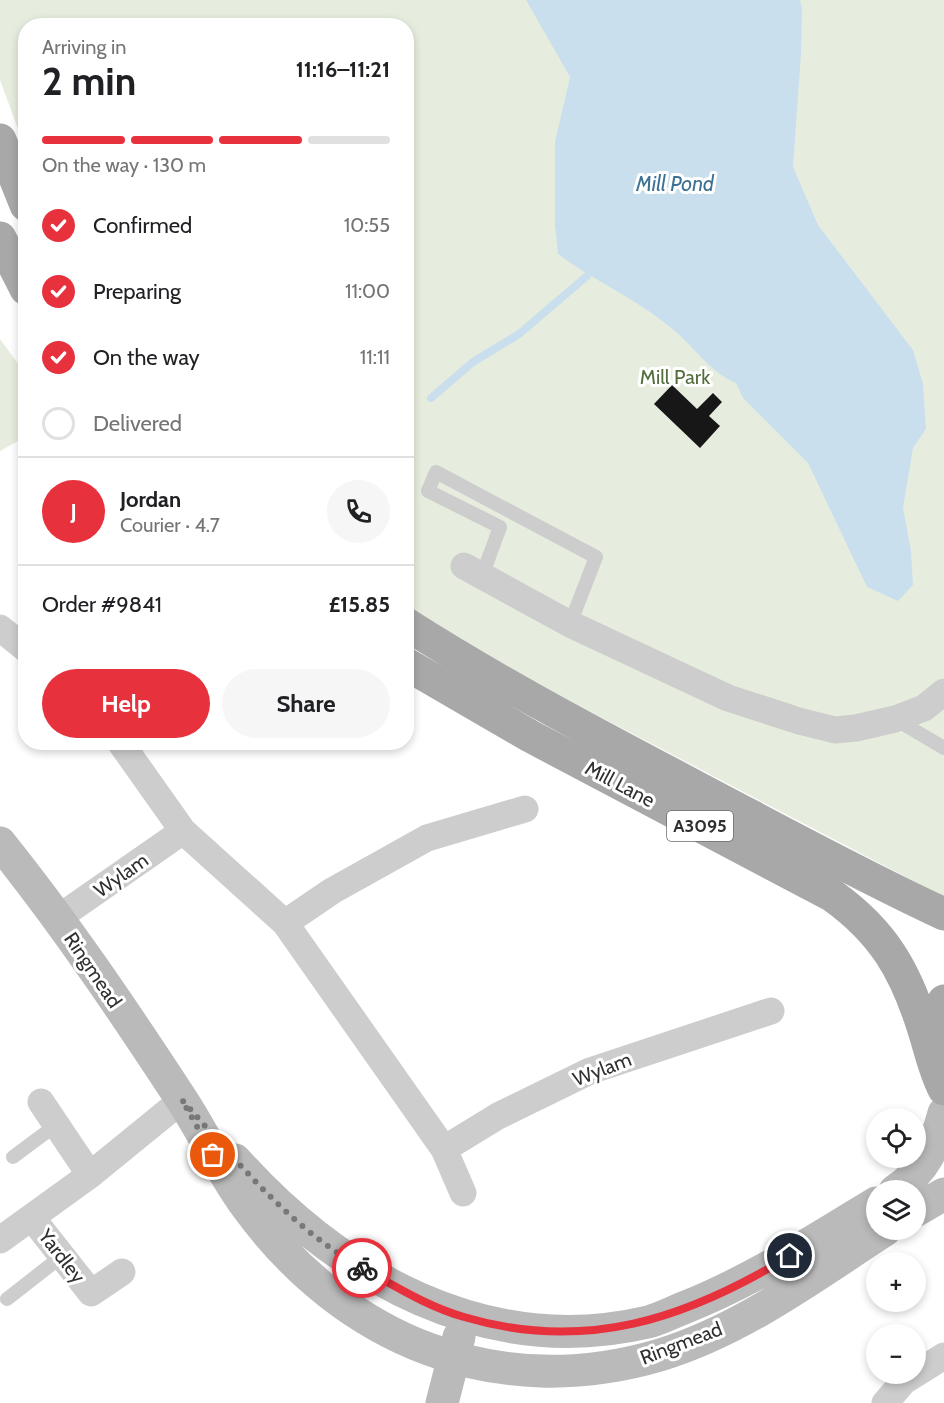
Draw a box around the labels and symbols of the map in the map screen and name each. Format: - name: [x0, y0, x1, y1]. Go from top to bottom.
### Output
- water label: Mill Pond: [635, 171, 715, 196]
- park label: Mill Park: [640, 365, 710, 389]
- street label: Mill Lane: [581, 756, 659, 812]
- road number: A3095: [667, 811, 733, 841]
- street label: Wylam: [89, 848, 153, 902]
- street label: Ringmead: [59, 928, 127, 1012]
- street label: Wylam: [569, 1047, 635, 1091]
- pin: [187, 1129, 238, 1180]
- street label: Yardley: [33, 1224, 90, 1288]
- pin: [764, 1230, 815, 1281]
- courier: [332, 1238, 392, 1298]
- street label: Ringmead: [637, 1316, 725, 1370]

